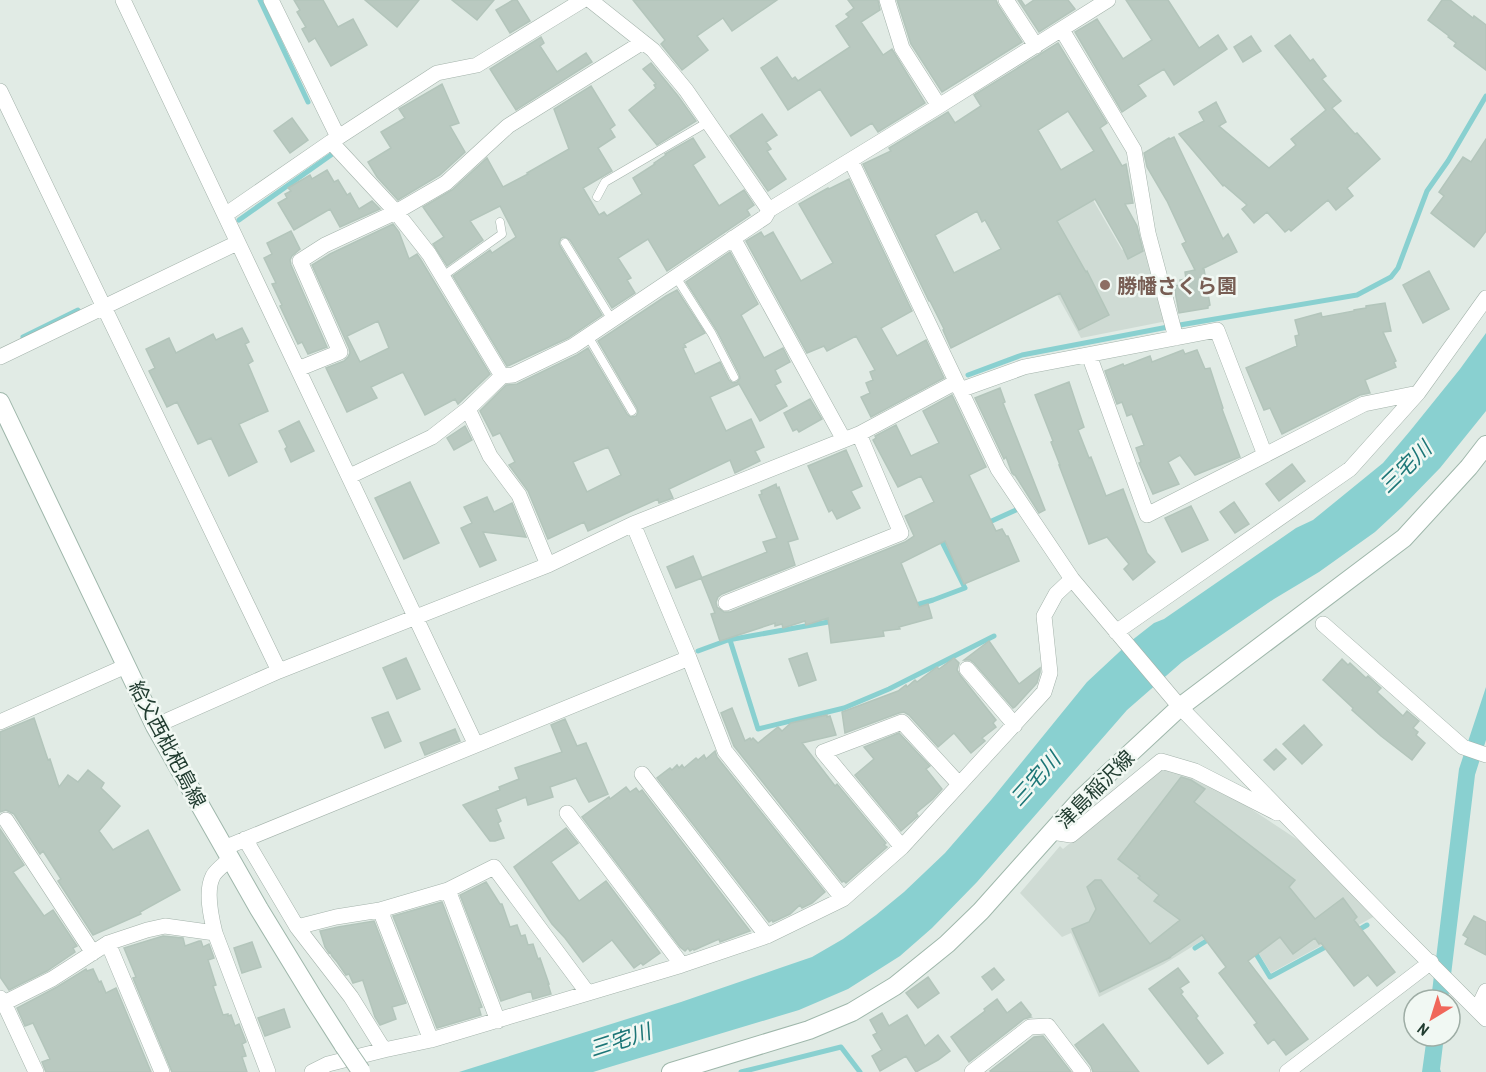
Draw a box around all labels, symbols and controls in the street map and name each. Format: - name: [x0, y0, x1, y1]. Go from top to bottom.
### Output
- place label: 勝幡さくら園: [1117, 272, 1237, 299]
- marker: 勝幡さくら園: [1098, 278, 1112, 292]
- water label: 三宅川: [1372, 433, 1439, 499]
- street label: 給父西枇杷島線: [123, 676, 213, 812]
- water label: 三宅川: [1003, 744, 1068, 812]
- street label: 津島稲沢線: [1050, 744, 1140, 834]
- north arrow: [1402, 988, 1462, 1048]
- water label: 三宅川: [586, 1016, 656, 1064]
- text: N: [1412, 1018, 1433, 1041]

